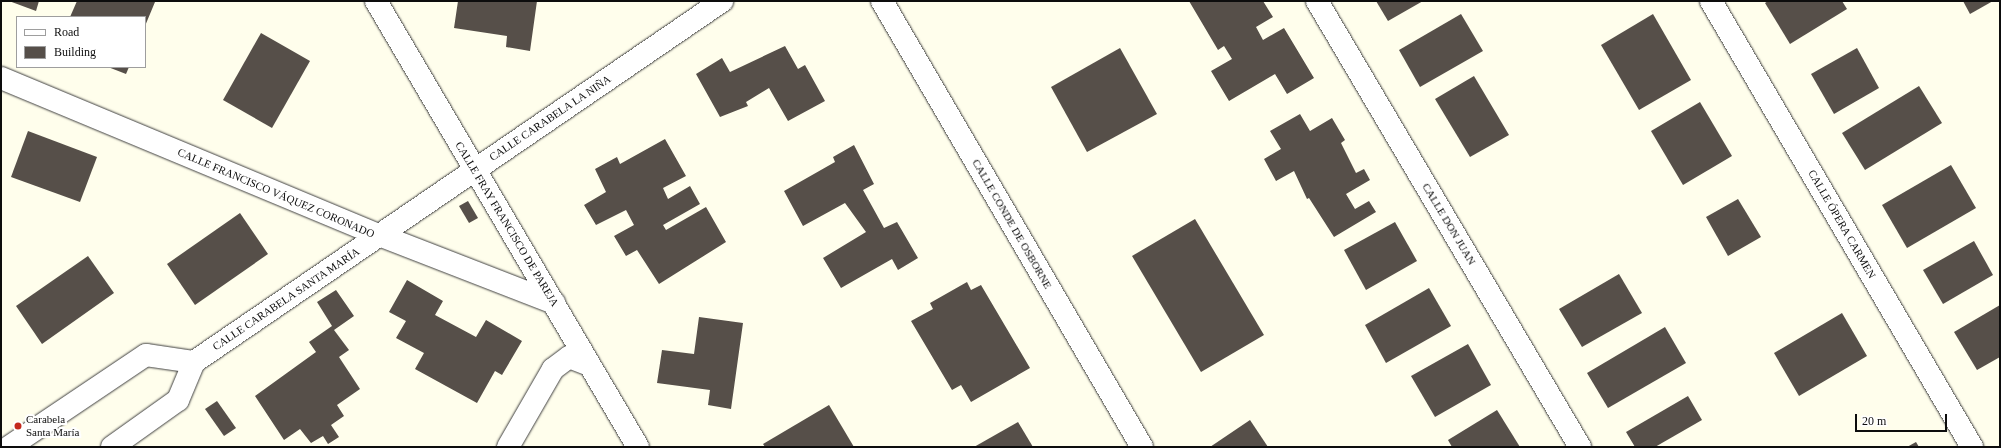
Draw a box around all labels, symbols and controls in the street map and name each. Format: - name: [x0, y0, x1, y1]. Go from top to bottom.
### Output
- legend: [16, 16, 146, 68]
- text: Road: [54, 25, 79, 39]
- text: Building: [54, 45, 96, 59]
- street label: CALLE CARABELA LA NIÑA: [486, 72, 614, 164]
- street label: CALLE FRAY FRANCISCO DE PAREJA: [452, 139, 562, 309]
- street label: CALLE FRANCISCO VÁQUEZ CORONADO: [175, 145, 377, 241]
- street label: CALLE CONDE DE OSBORNE: [969, 157, 1055, 291]
- street label: CALLE ÓPERA CARMEN: [1805, 167, 1879, 281]
- street label: CALLE DON JUAN: [1419, 181, 1479, 267]
- street label: CALLE CARABELA SANTA MARÍA: [210, 244, 362, 354]
- scale bar: [1857, 406, 1949, 432]
- place label: Carabela Santa María: [26, 413, 79, 439]
- text: 20 m: [1862, 414, 1886, 428]
- marker: Carabela Santa María: [13, 421, 23, 431]

